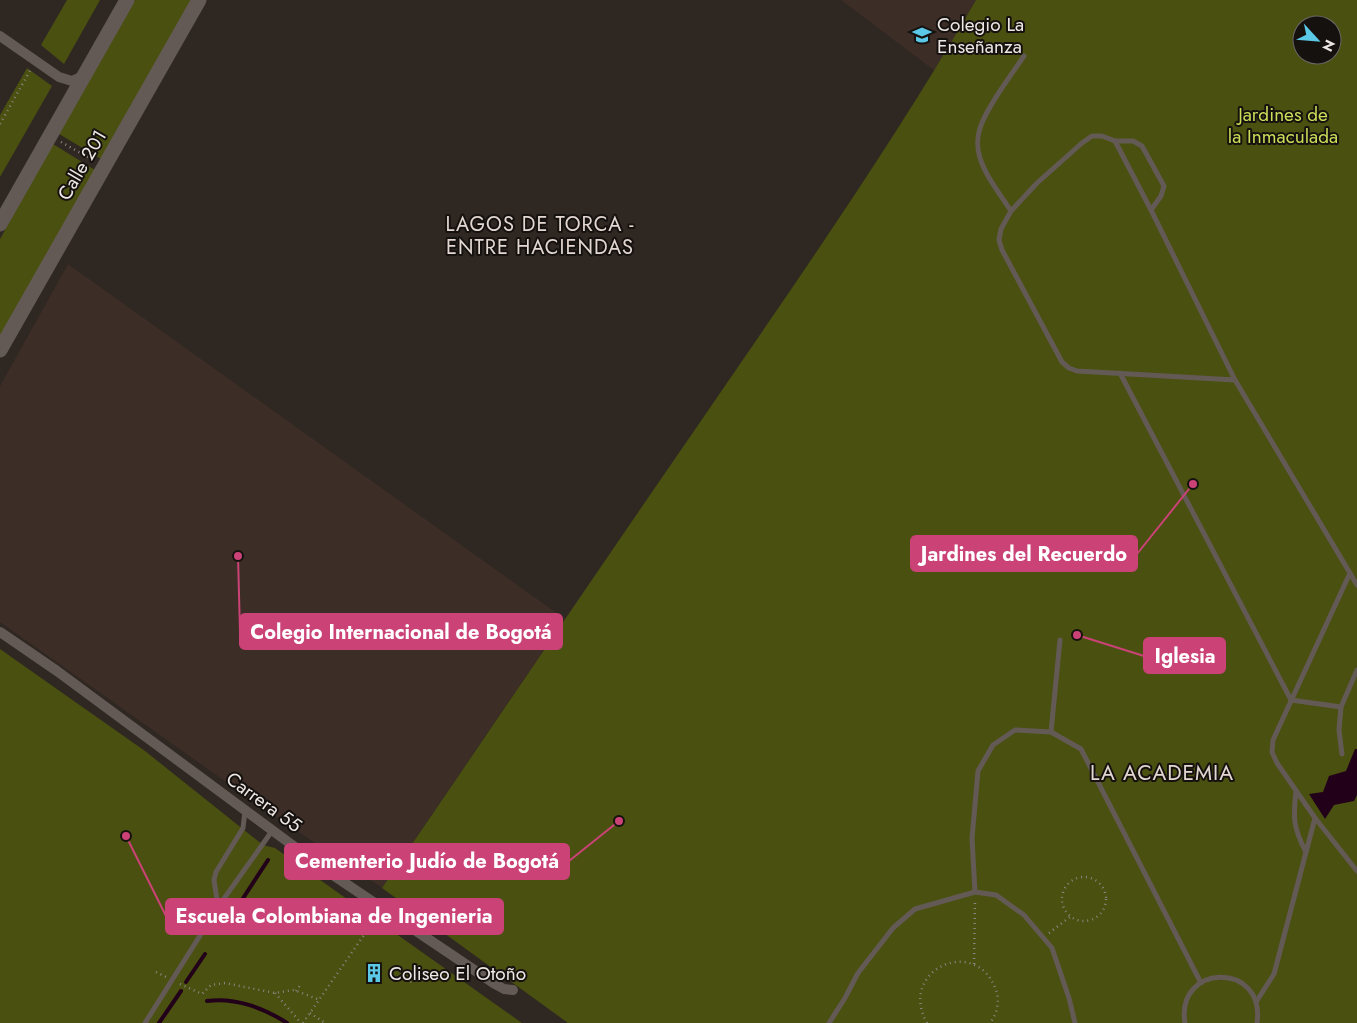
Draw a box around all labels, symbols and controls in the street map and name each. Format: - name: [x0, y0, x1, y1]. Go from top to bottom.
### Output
- place label: Colegio La Enseñanza: [937, 11, 1024, 60]
- north arrow: [1292, 15, 1342, 65]
- school or university icon: Colegio La Enseñanza: [911, 24, 933, 46]
- text: N: [1317, 36, 1340, 55]
- park label: Jardines de la Inmaculada: [1228, 101, 1338, 150]
- street label: Calle 201: [51, 125, 113, 205]
- district label: LAGOS DE TORCA - ENTRE HACIENDAS: [445, 210, 635, 262]
- callout: Jardines del Recuerdo: [911, 536, 1137, 571]
- text: Jardines del Recuerdo: [917, 540, 1127, 569]
- callout: Colegio Internacional de Bogotá: [240, 614, 562, 649]
- text: Colegio Internacional de Bogotá: [250, 618, 552, 647]
- callout: Iglesia: [1144, 638, 1225, 673]
- text: Iglesia: [1155, 642, 1215, 671]
- district label: LA ACADEMIA: [1090, 758, 1234, 788]
- street label: Carrera 55: [221, 765, 307, 839]
- callout: Cementerio Judío de Bogotá: [285, 844, 569, 879]
- text: Cementerio Judío de Bogotá: [295, 847, 559, 876]
- callout: Escuela Colombiana de Ingenieria: [166, 899, 503, 934]
- text: Escuela Colombiana de Ingenieria: [176, 902, 492, 931]
- place label: Coliseo El Otoño: [389, 960, 526, 987]
- building icon: Coliseo El Otoño: [363, 962, 385, 984]

